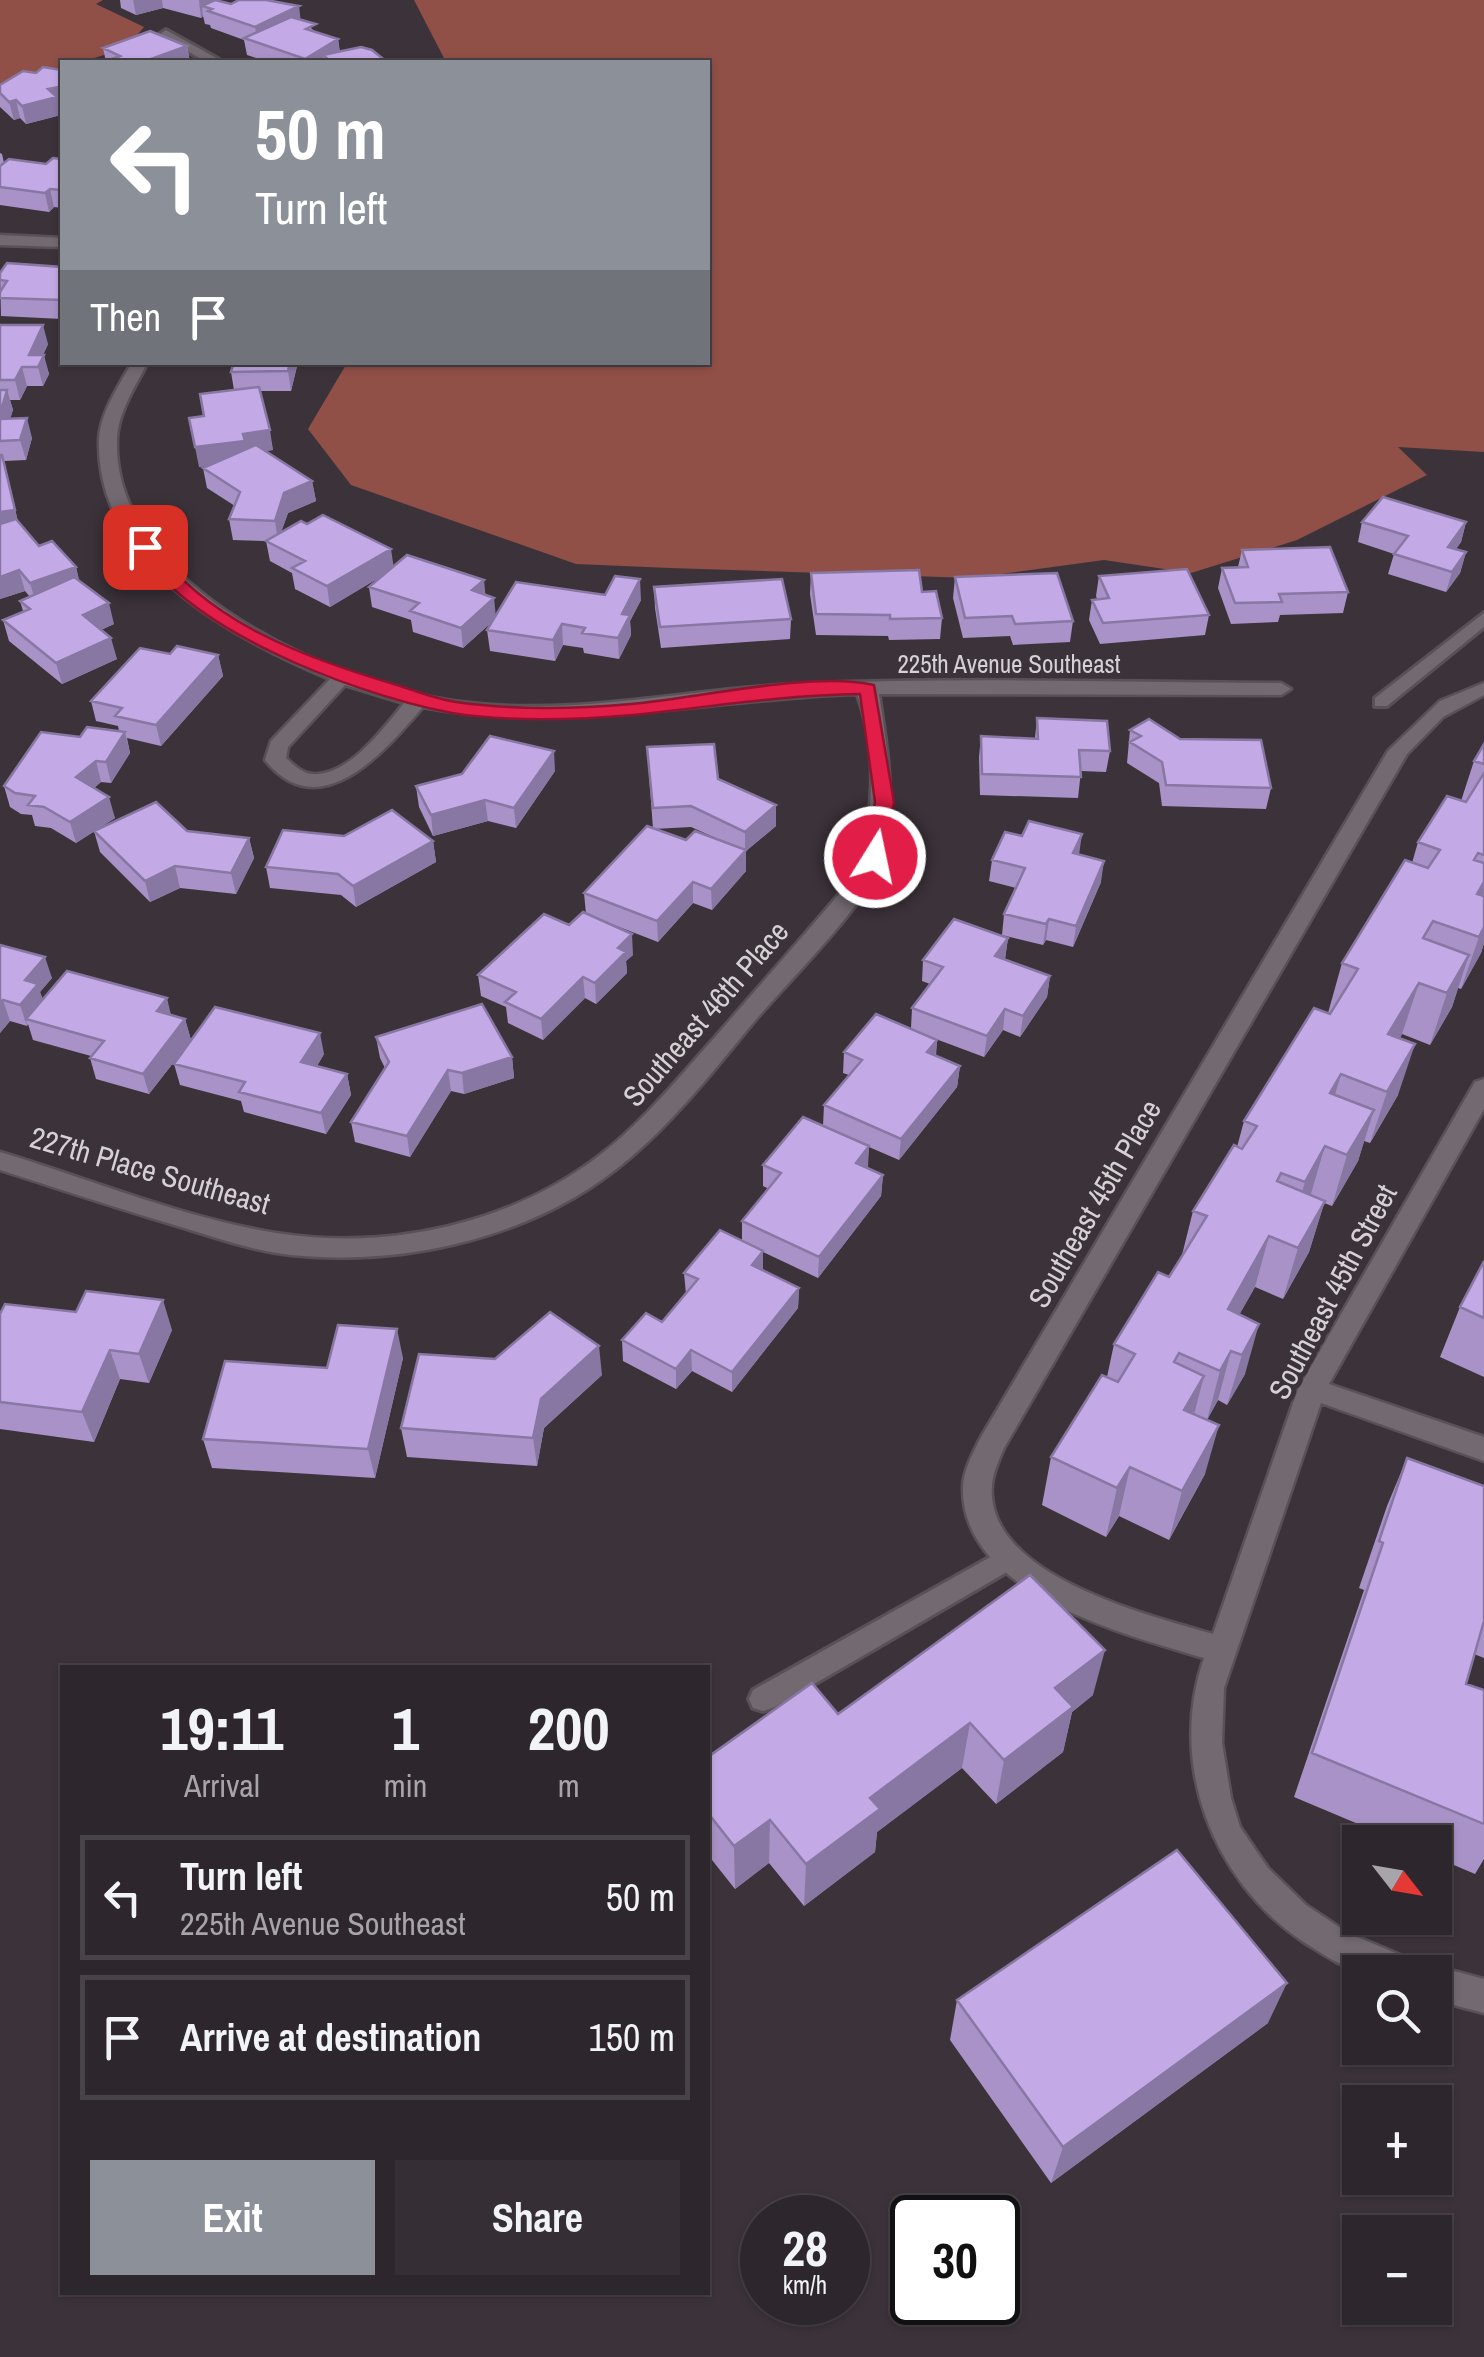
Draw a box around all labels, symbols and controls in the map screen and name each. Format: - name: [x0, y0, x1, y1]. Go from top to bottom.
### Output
- text: 50 m: [255, 87, 386, 181]
- icon: left: [90, 100, 220, 230]
- text: Turn left: [255, 177, 387, 238]
- icon: arrive: [181, 290, 236, 345]
- text: Then: [90, 292, 161, 343]
- pin: [103, 505, 188, 590]
- icon: arrive: [118, 520, 173, 575]
- street label: 225th Avenue Southeast: [897, 647, 1121, 681]
- position arrow: [823, 805, 927, 909]
- street label: Southeast 46th Place: [613, 912, 797, 1115]
- street label: Southeast 45th Place: [1018, 1092, 1170, 1315]
- street label: 227th Place Southeast: [26, 1117, 275, 1223]
- street label: Southeast 45th Street: [1259, 1177, 1406, 1406]
- text: 19:11: [160, 1688, 283, 1769]
- text: 1: [392, 1688, 419, 1769]
- text: 200: [528, 1688, 610, 1769]
- text: Arrival: [184, 1764, 260, 1807]
- text: min: [384, 1764, 427, 1807]
- text: m: [558, 1764, 580, 1807]
- north arrow: [1342, 1825, 1452, 1935]
- map controls: [1342, 1825, 1452, 2325]
- text: Turn left: [180, 1851, 302, 1902]
- icon: left: [95, 1870, 150, 1925]
- text: 50 m: [606, 1872, 675, 1923]
- text: 225th Avenue Southeast: [180, 1902, 466, 1945]
- button: search: [1342, 1955, 1452, 2065]
- icon: arrive: [95, 2010, 150, 2065]
- text: Arrive at destination: [180, 2012, 481, 2063]
- text: 150 m: [588, 2012, 675, 2063]
- button: +: [1342, 2085, 1452, 2195]
- button: Exit: [90, 2160, 375, 2275]
- button: Share: [395, 2160, 680, 2275]
- speed limit sign: 30: [890, 2195, 1020, 2325]
- text: 28: [782, 2214, 828, 2282]
- button: −: [1342, 2215, 1452, 2325]
- text: km/h: [783, 2268, 827, 2302]

